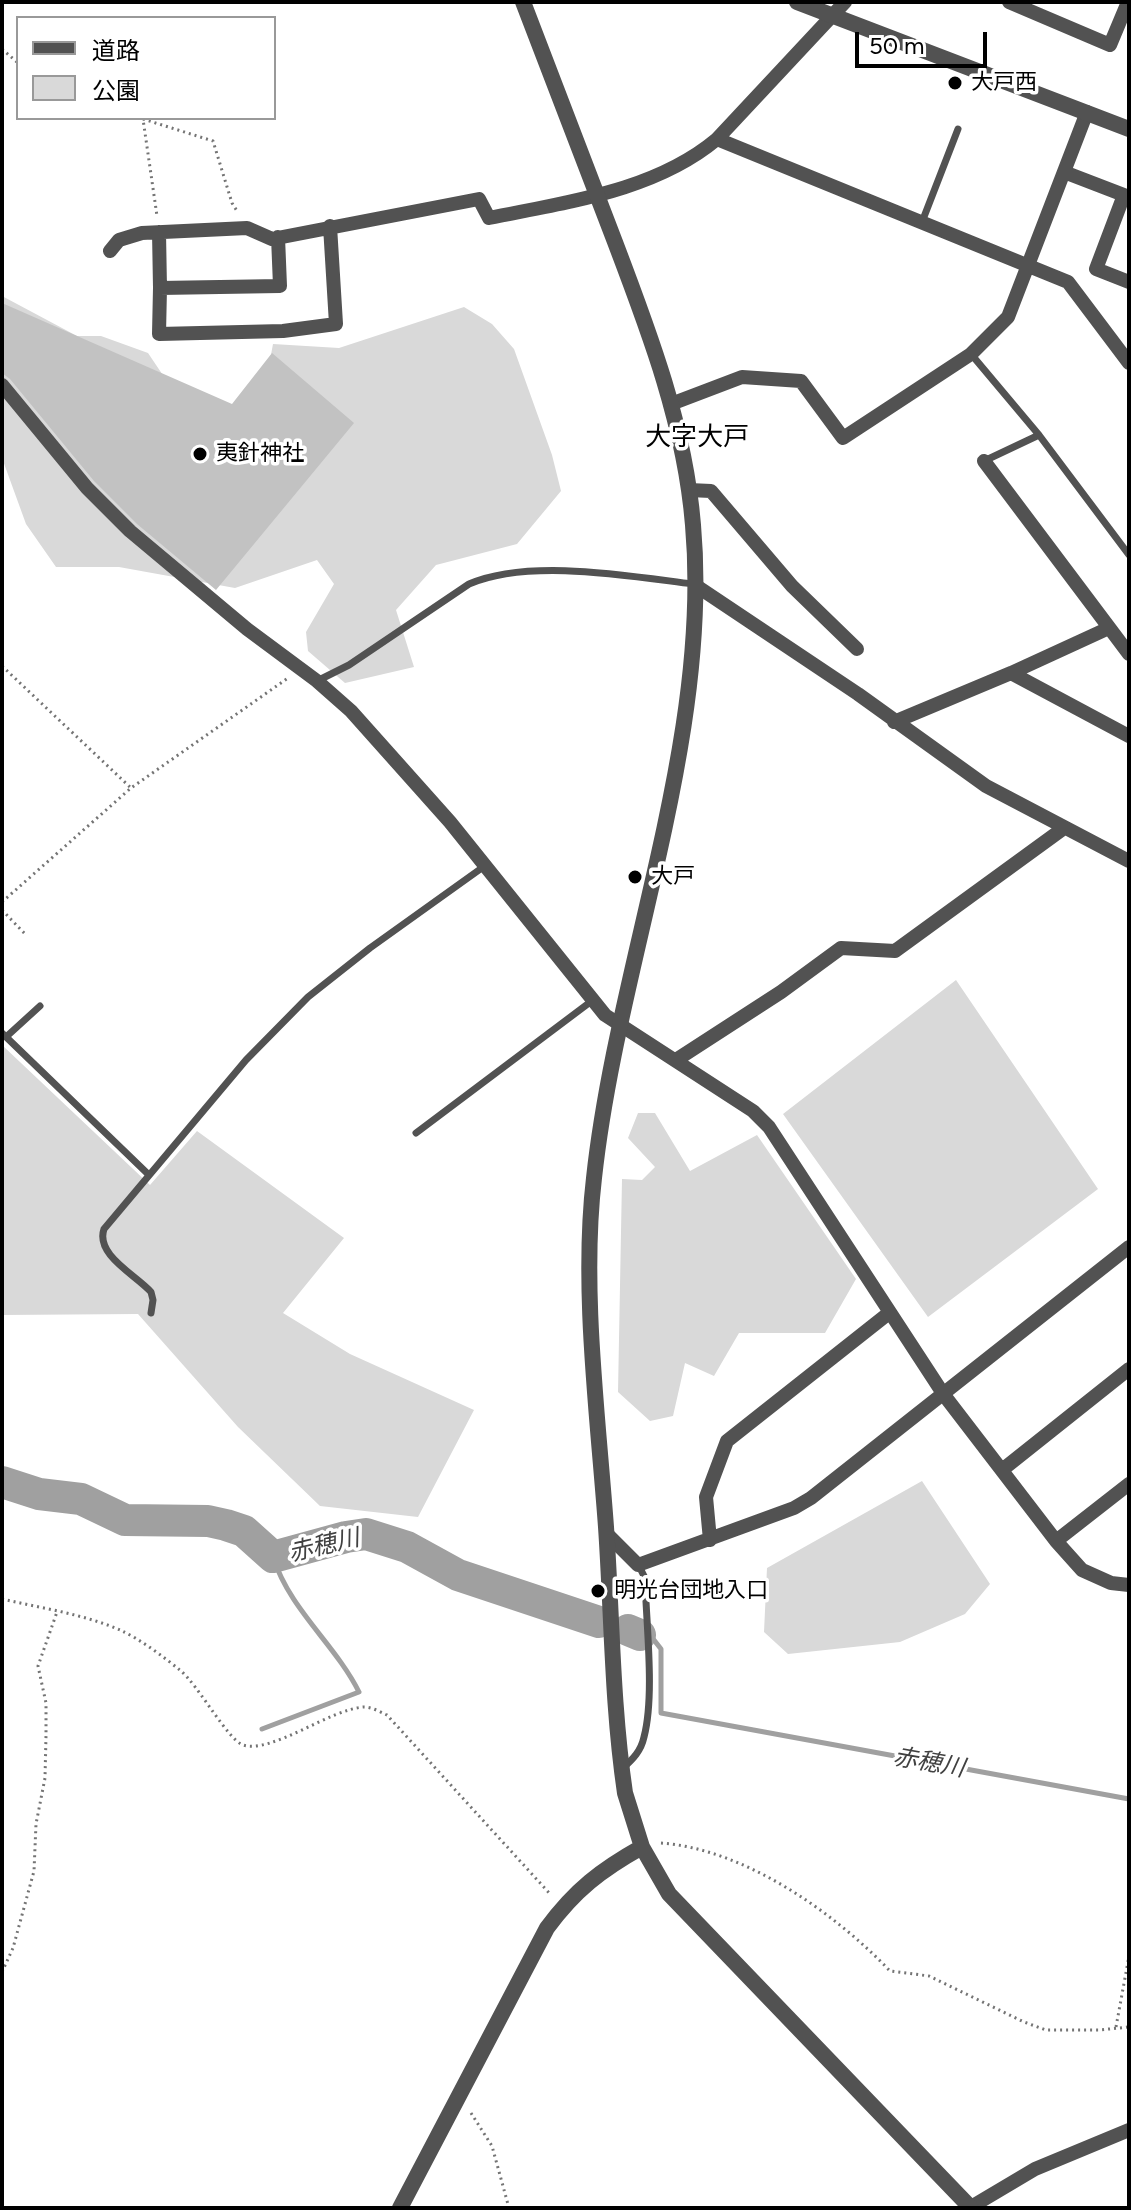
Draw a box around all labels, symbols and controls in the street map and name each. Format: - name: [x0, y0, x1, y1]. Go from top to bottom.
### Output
- legend: [16, 16, 276, 120]
- scale bar: [859, 16, 991, 66]
- text: 50 m: [869, 31, 925, 60]
- text: 道路: [92, 36, 140, 65]
- place label: 大戸西: [971, 70, 1037, 96]
- marker: 大戸西: [946, 74, 964, 92]
- text: 公園: [92, 76, 140, 105]
- district label: 大字大戸: [645, 421, 749, 453]
- place label: 夷針神社: [216, 441, 304, 467]
- marker: 夷針神社: [191, 445, 209, 463]
- place label: 大戸: [651, 864, 695, 890]
- marker: 大戸: [626, 868, 644, 886]
- water label: 赤穂川: [286, 1524, 362, 1568]
- place label: 明光台団地入口: [614, 1578, 768, 1604]
- marker: 明光台団地入口: [589, 1582, 607, 1600]
- water label: 赤穂川: [891, 1743, 967, 1783]

